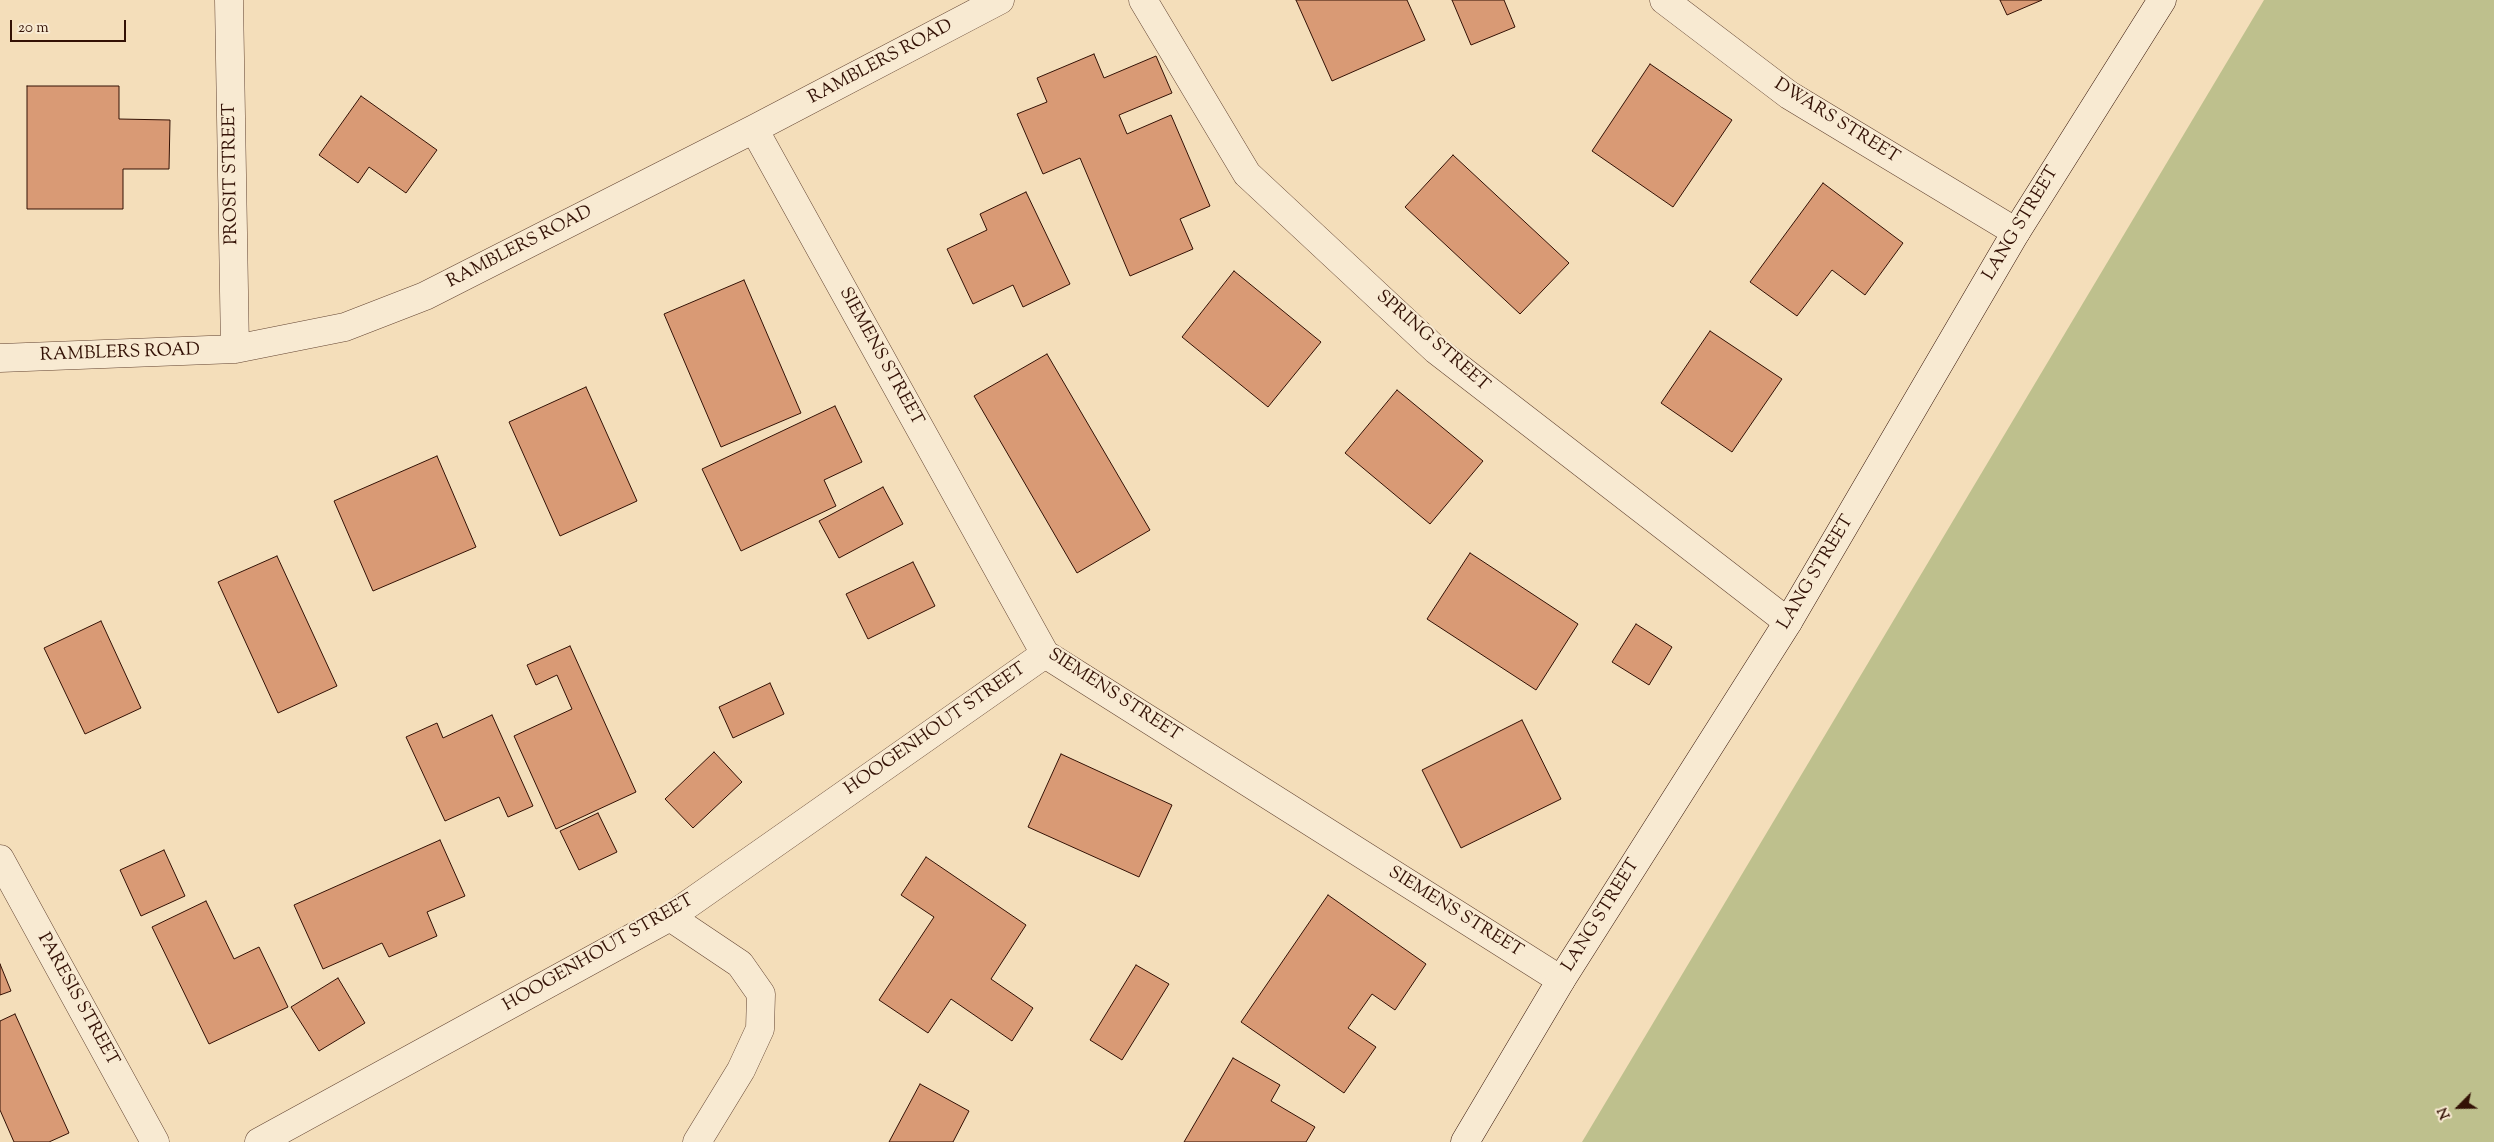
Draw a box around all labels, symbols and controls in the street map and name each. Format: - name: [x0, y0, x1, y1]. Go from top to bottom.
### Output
- scale bar: [12, 10, 129, 42]
- street label: RAMBLERS ROAD: [805, 16, 957, 110]
- text: 20 m: [18, 18, 49, 39]
- street label: DWARS STREET: [1769, 75, 1903, 169]
- street label: PROSIT STREET: [220, 103, 244, 245]
- street label: LANG STREET: [1979, 163, 2065, 285]
- street label: RAMBLERS ROAD: [444, 202, 596, 294]
- street label: SIEMENS STREET: [833, 284, 927, 430]
- street label: SPRING STREET: [1371, 287, 1493, 397]
- street label: RAMBLERS ROAD: [40, 340, 200, 368]
- street label: LANG STREET: [1774, 512, 1860, 634]
- street label: SIEMENS STREET: [1043, 645, 1185, 747]
- street label: HOOGENHOUT STREET: [841, 659, 1031, 801]
- street label: LANG STREET: [1559, 856, 1645, 976]
- street label: SIEMENS STREET: [1384, 863, 1526, 963]
- street label: HOOGENHOUT STREET: [500, 891, 698, 1017]
- street label: PARESIS STREET: [31, 930, 123, 1070]
- north arrow: [2434, 1082, 2484, 1132]
- text: N: [2434, 1104, 2457, 1122]

